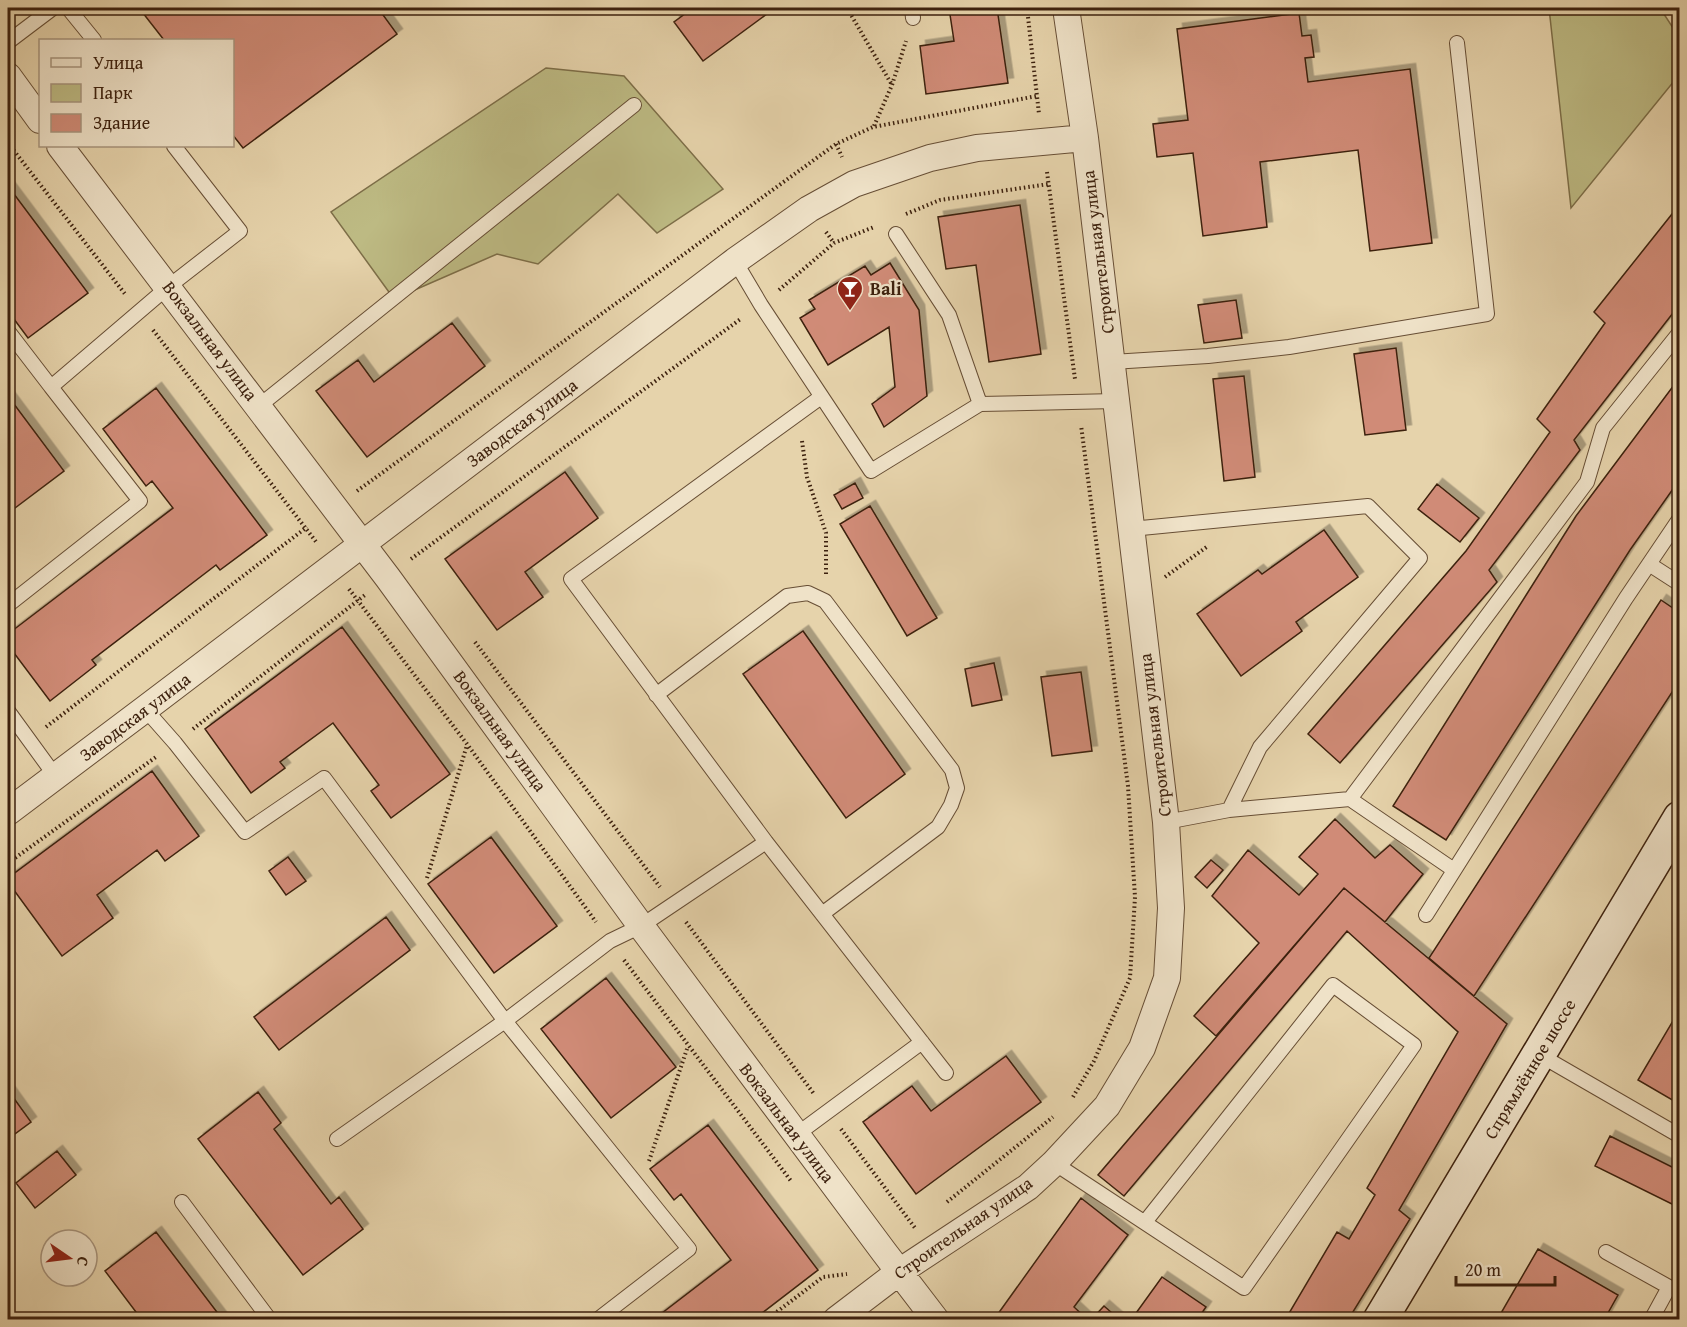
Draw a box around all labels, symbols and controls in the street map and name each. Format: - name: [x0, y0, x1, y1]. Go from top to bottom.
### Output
- legend: [39, 39, 234, 147]
- text: Улица: [93, 49, 144, 76]
- text: Парк: [93, 79, 133, 106]
- text: Здание: [93, 109, 150, 136]
- street label: Строительная улица: [1074, 168, 1121, 335]
- bar icon: Bali: [835, 274, 865, 312]
- street label: Вокзальная улица: [156, 275, 265, 407]
- place label: Bali: [870, 275, 902, 302]
- street label: Заводская улица: [460, 371, 583, 473]
- street label: Строительная улица: [1131, 651, 1178, 818]
- street label: Вокзальная улица: [447, 664, 554, 797]
- street label: Заводская улица: [73, 665, 196, 767]
- street label: Спрямлённое шоссе: [1477, 993, 1582, 1144]
- street label: Вокзальная улица: [733, 1057, 842, 1189]
- street label: Строительная улица: [888, 1169, 1038, 1286]
- north arrow: [39, 1228, 99, 1288]
- scale bar: [1456, 1249, 1555, 1287]
- text: С: [71, 1254, 96, 1269]
- text: 20 m: [1465, 1256, 1501, 1283]

